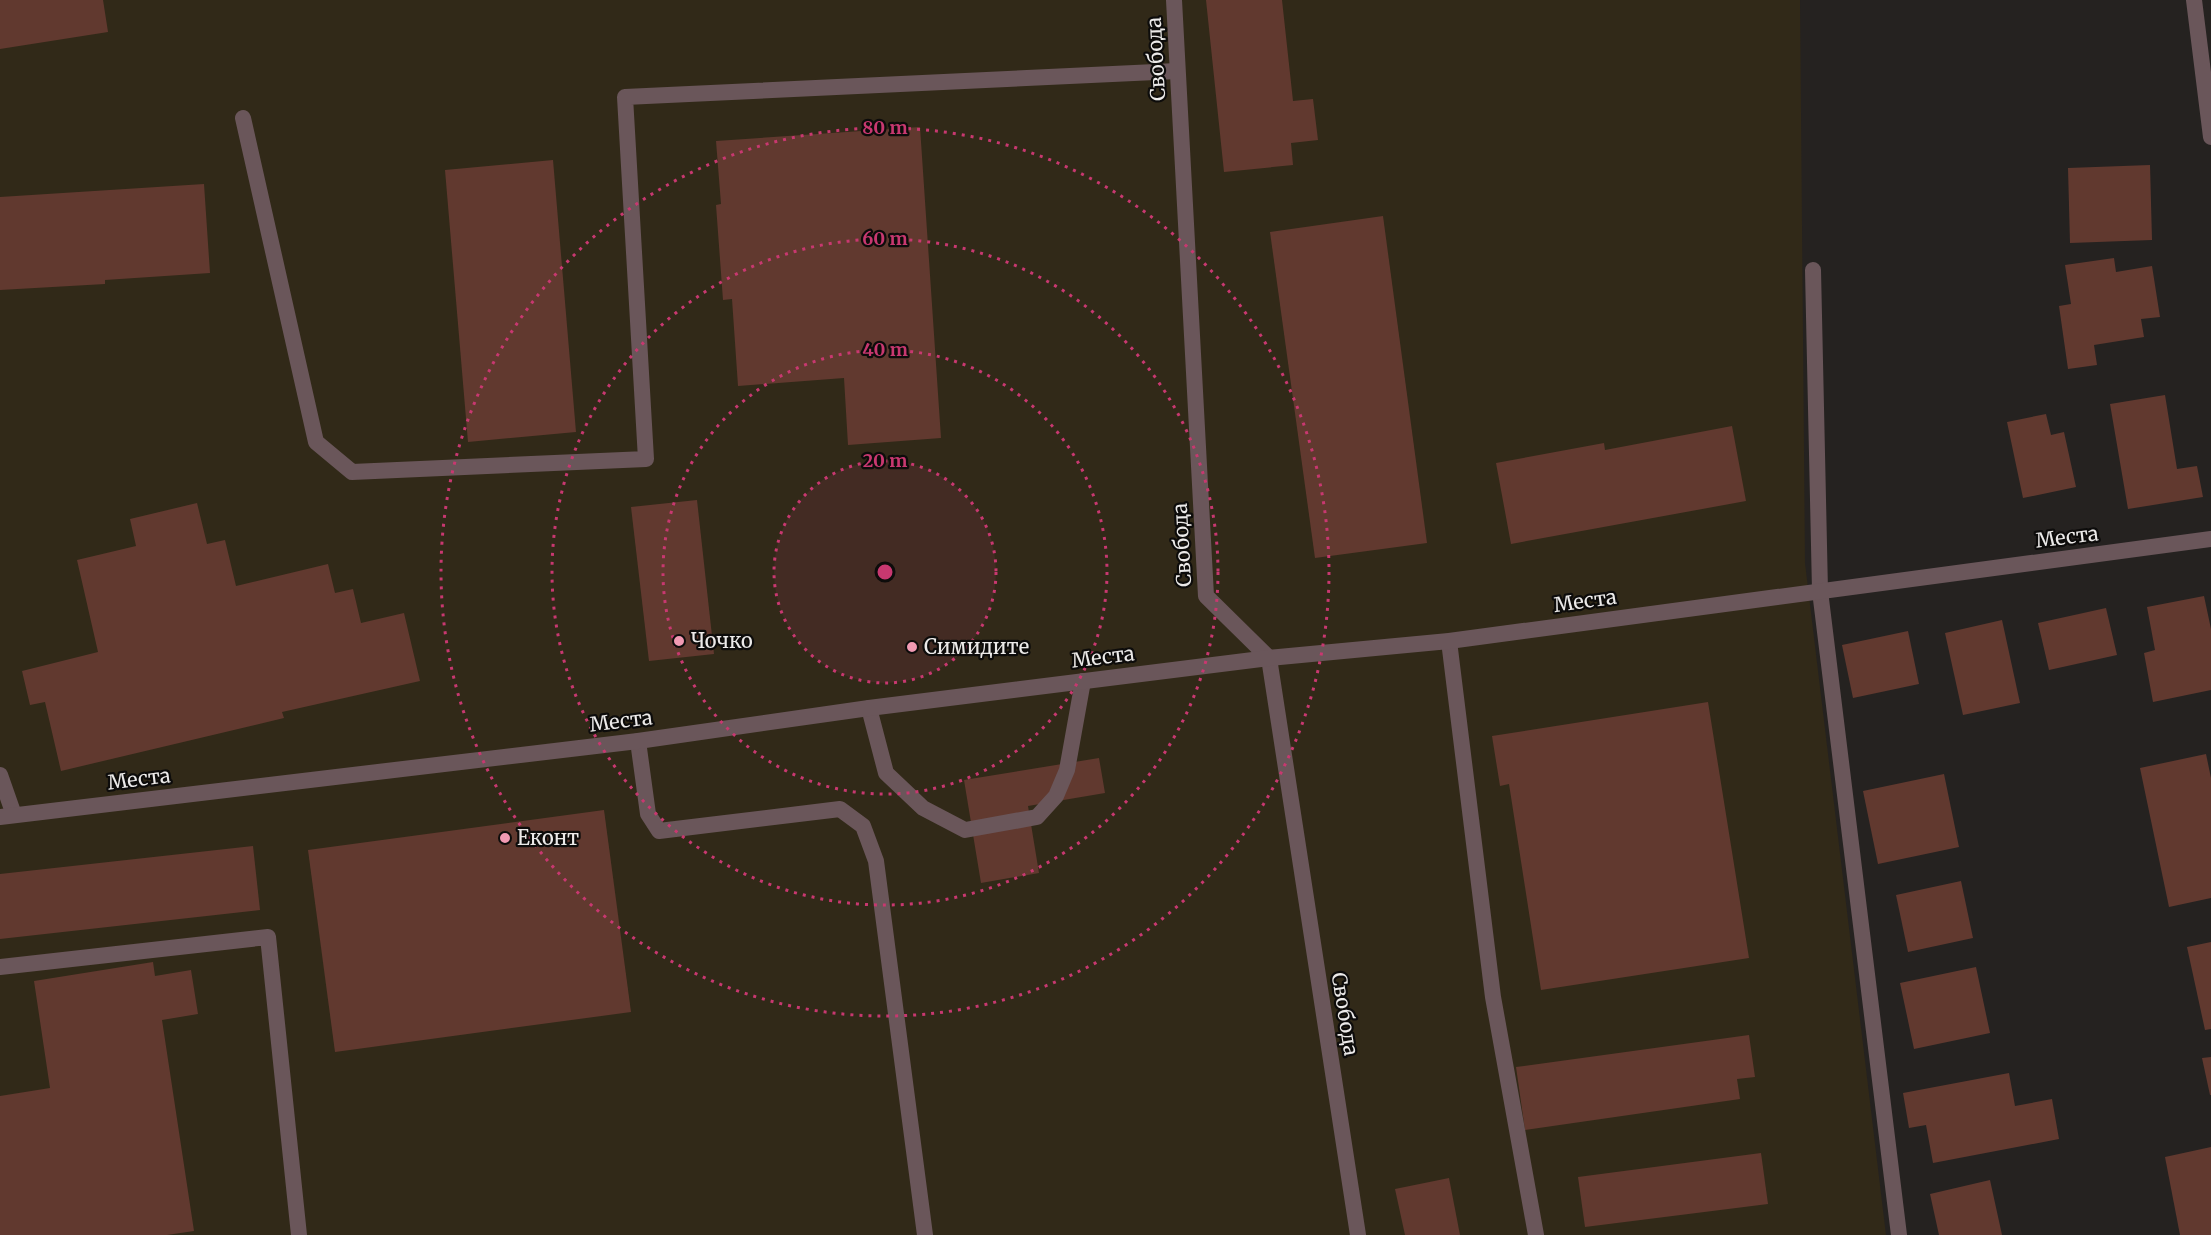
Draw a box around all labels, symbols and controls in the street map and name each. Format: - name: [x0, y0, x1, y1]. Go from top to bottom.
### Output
- street label: Свобода: [1141, 16, 1170, 102]
- text: 80 m: [862, 116, 908, 139]
- text: 60 m: [862, 227, 908, 250]
- text: 40 m: [862, 338, 908, 361]
- text: 20 m: [863, 449, 907, 472]
- street label: Свобода: [1167, 502, 1196, 588]
- street label: Места: [2034, 520, 2100, 553]
- centre of rings: [875, 562, 895, 582]
- street label: Места: [1552, 584, 1618, 617]
- place label: Чочко: [691, 628, 753, 653]
- marker: Чочко: [672, 634, 686, 648]
- place label: Симидите: [924, 634, 1029, 659]
- marker: Симидите: [905, 640, 919, 654]
- street label: Места: [1070, 640, 1136, 673]
- street label: Места: [588, 704, 654, 737]
- street label: Места: [106, 762, 172, 795]
- place label: Еконт: [517, 825, 579, 850]
- marker: Еконт: [498, 831, 512, 845]
- street label: Свобода: [1327, 971, 1364, 1058]

